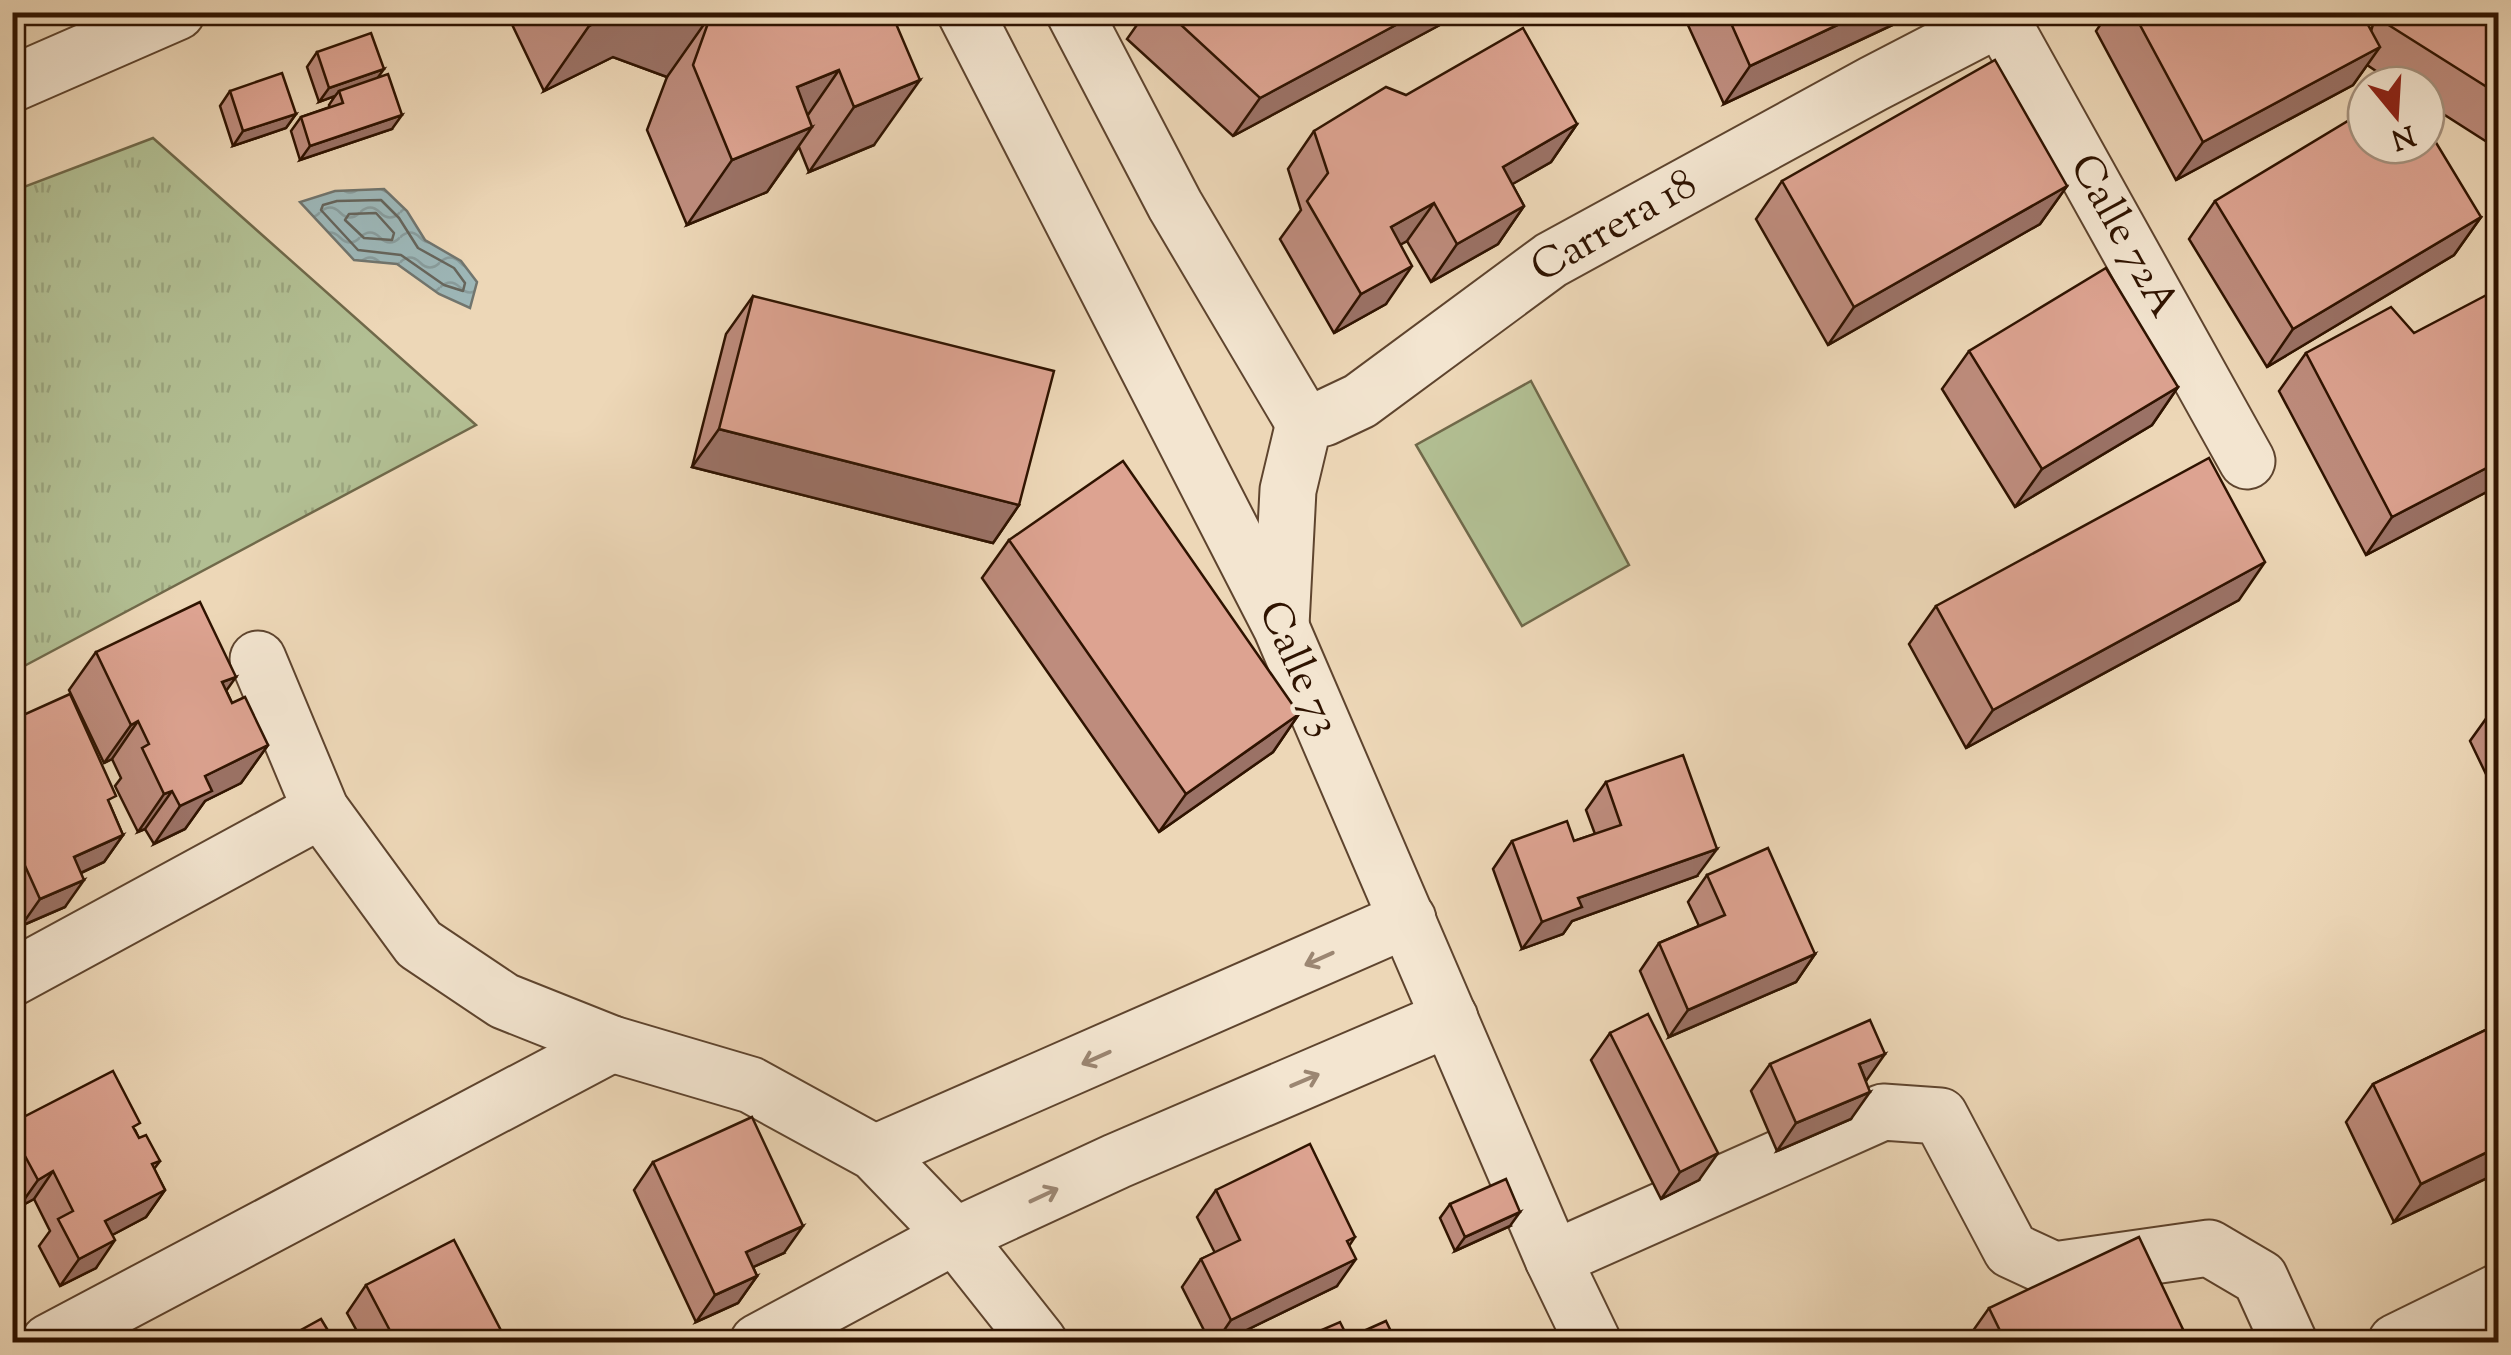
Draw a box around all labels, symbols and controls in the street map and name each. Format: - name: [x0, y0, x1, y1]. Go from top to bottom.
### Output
- north arrow: [2346, 65, 2446, 165]
- text: N: [2386, 113, 2420, 158]
- street label: Calle 72A: [2052, 144, 2192, 330]
- street label: Carrera 18: [1521, 156, 1709, 300]
- street label: Calle 73: [1241, 592, 1353, 746]
- one-way arrow: [1304, 951, 1335, 969]
- one-way arrow: [1081, 1050, 1112, 1068]
- one-way arrow: [1289, 1070, 1320, 1088]
- one-way arrow: [1028, 1185, 1058, 1204]

